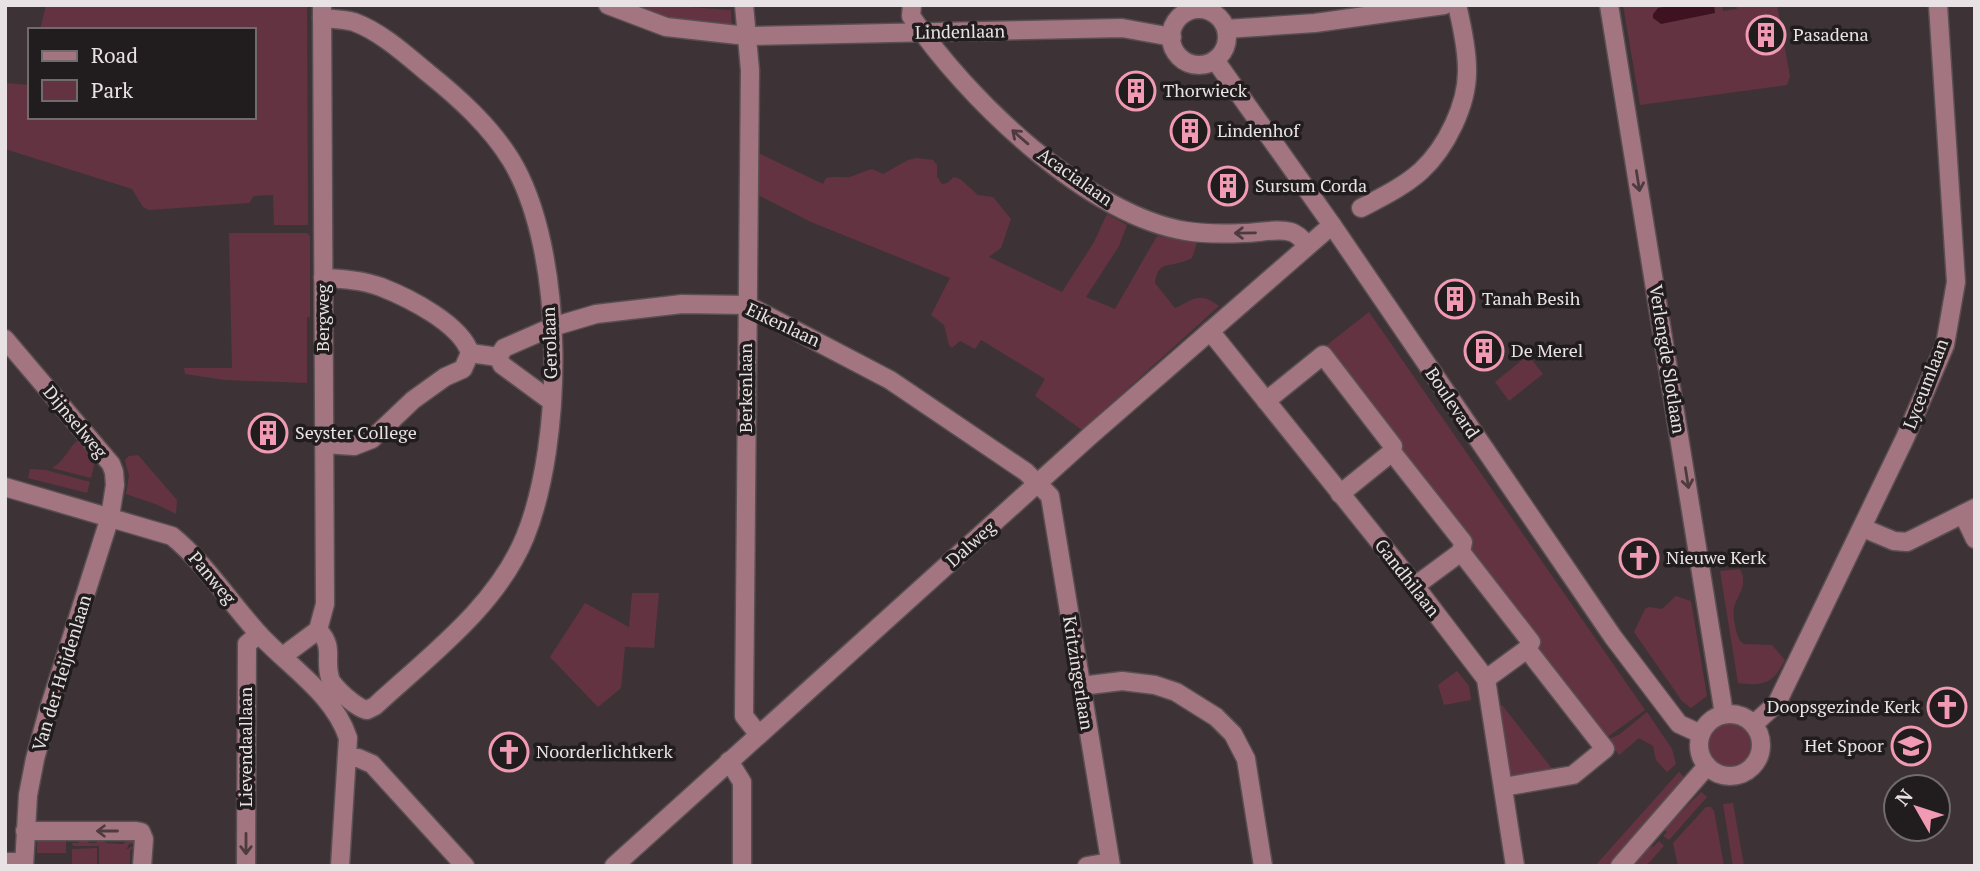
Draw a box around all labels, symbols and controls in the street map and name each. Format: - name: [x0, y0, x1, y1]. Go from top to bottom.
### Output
- building icon: Pasadena: [1745, 14, 1787, 56]
- street label: Lindenlaan: [915, 18, 1005, 44]
- place label: Pasadena: [1793, 22, 1869, 46]
- legend: [28, 28, 256, 119]
- text: Road: [91, 41, 138, 69]
- building icon: Thorwieck: [1115, 70, 1157, 112]
- text: Park: [91, 76, 133, 104]
- place label: Thorwieck: [1163, 78, 1248, 102]
- building icon: Lindenhof: [1169, 110, 1211, 152]
- place label: Lindenhof: [1217, 118, 1301, 142]
- one-way arrow: [1011, 129, 1029, 145]
- street label: Acacialaan: [1033, 142, 1118, 211]
- building icon: Sursum Corda: [1207, 165, 1249, 207]
- one-way arrow: [1632, 169, 1645, 192]
- place label: Sursum Corda: [1255, 173, 1367, 197]
- one-way arrow: [1233, 226, 1256, 239]
- building icon: Tanah Besih: [1434, 278, 1476, 320]
- street label: Verlengde Slotlaan: [1644, 283, 1692, 435]
- street label: Bergweg: [310, 284, 334, 352]
- place label: Tanah Besih: [1482, 286, 1581, 310]
- street label: Eikenlaan: [743, 297, 825, 352]
- street label: Gerolaan: [536, 306, 562, 380]
- building icon: De Merel: [1463, 330, 1505, 372]
- street label: Lyceumlaan: [1897, 335, 1953, 432]
- place label: De Merel: [1511, 338, 1583, 362]
- street label: Berkenlaan: [733, 343, 757, 433]
- street label: Boulevard: [1420, 362, 1485, 443]
- street label: Dijnselweg: [38, 380, 113, 463]
- building icon: Seyster College: [247, 412, 289, 454]
- place label: Seyster College: [295, 420, 417, 444]
- one-way arrow: [1681, 466, 1694, 489]
- street label: Dalweg: [941, 514, 1001, 572]
- street label: Gandhilaan: [1370, 534, 1446, 621]
- church icon: Nieuwe Kerk: [1618, 537, 1660, 579]
- place label: Nieuwe Kerk: [1666, 545, 1767, 569]
- street label: Panweg: [184, 546, 242, 609]
- street label: Van der Heijdenlaan: [26, 591, 96, 754]
- street label: Kritzingerlaan: [1058, 614, 1100, 732]
- street label: Lievendaallaan: [233, 686, 257, 807]
- church icon: Doopsgezinde Kerk: [1926, 686, 1968, 728]
- place label: Doopsgezinde Kerk: [1767, 694, 1921, 718]
- school or university icon: Het Spoor: [1890, 725, 1932, 767]
- church icon: Noorderlichtkerk: [488, 731, 530, 773]
- place label: Het Spoor: [1804, 733, 1884, 757]
- place label: Noorderlichtkerk: [536, 739, 673, 763]
- north arrow: [1882, 773, 1952, 843]
- text: N: [1889, 783, 1918, 810]
- one-way arrow: [95, 824, 118, 838]
- one-way arrow: [239, 832, 253, 855]

